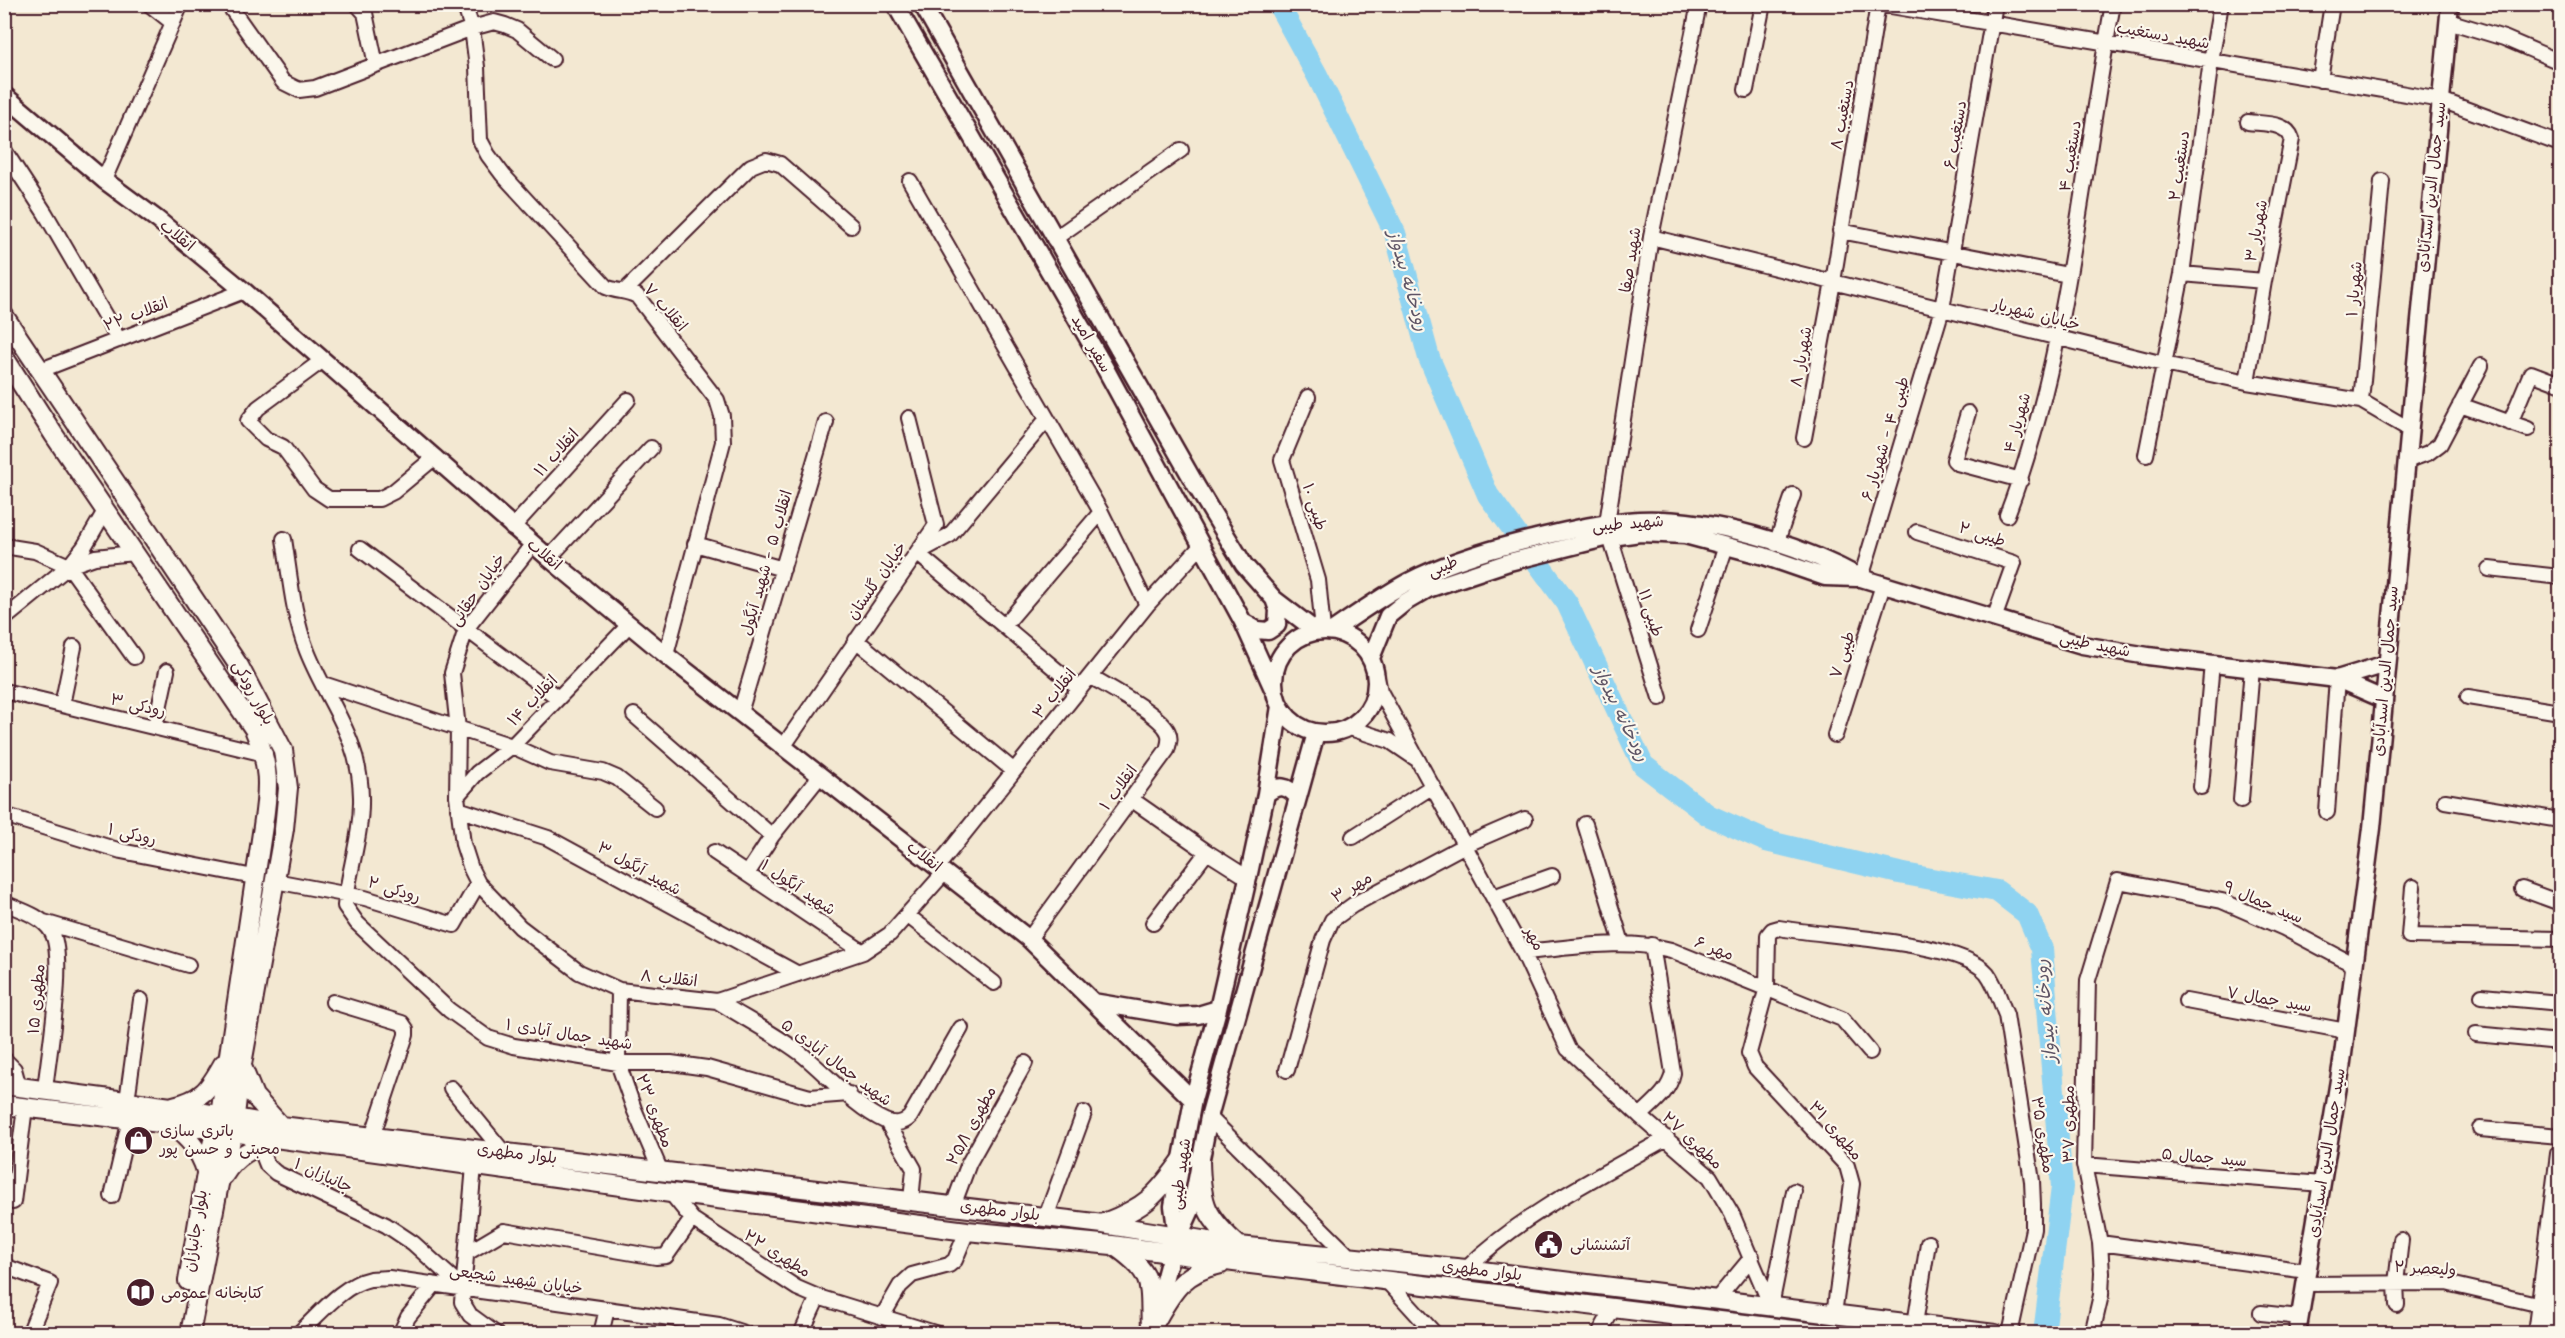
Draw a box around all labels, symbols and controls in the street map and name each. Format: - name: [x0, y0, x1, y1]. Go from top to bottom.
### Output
- street label: شهید دستغیب: [2114, 15, 2212, 57]
- street label: دستغیب ۸: [1825, 78, 1861, 152]
- street label: دستغیب ۶: [1938, 99, 1974, 171]
- street label: سید جمال الدین اسدآبادی: [2411, 101, 2453, 273]
- street label: دستغیب ۴: [2053, 119, 2089, 193]
- street label: دستغیب ۲: [2163, 129, 2197, 203]
- street label: شهریار ۳: [2239, 198, 2275, 264]
- street label: انقلاب: [154, 214, 200, 258]
- water label: رودخانه بیدواز: [1378, 225, 1435, 335]
- street label: شهید صفا: [1613, 225, 1649, 295]
- street label: شهریار ۱: [2340, 260, 2370, 318]
- street label: انقلاب ۷: [637, 278, 693, 338]
- street label: انقلاب ۲۲: [100, 291, 172, 339]
- street label: خیابان شهریار: [1988, 292, 2082, 338]
- street label: سفیر امید: [1064, 310, 1118, 378]
- street label: شهریار ۸: [1784, 325, 1820, 389]
- street label: طیبی ۴ - شهریار ۶: [1855, 374, 1917, 504]
- street label: شهریار ۴: [1998, 390, 2038, 456]
- street label: انقلاب ۱۱: [528, 423, 586, 483]
- street label: طیبی ۱۰: [1295, 480, 1333, 534]
- street label: انقلاب ۵ - شهید آبگول: [734, 487, 800, 639]
- street label: شهید طیبی: [1591, 509, 1665, 539]
- street label: طیبی ۲: [1955, 516, 2009, 554]
- street label: انقلاب: [521, 533, 567, 577]
- street label: خیابان گلستان: [841, 537, 913, 625]
- street label: خیابان حقانی: [444, 548, 512, 632]
- street label: طیبی: [1424, 549, 1462, 585]
- street label: سید جمال الدین اسدآبادی: [2366, 585, 2406, 757]
- street label: طیبی ۱۱: [1631, 586, 1669, 640]
- street label: شهید طیبی: [2057, 625, 2133, 665]
- street label: طیبی ۷: [1824, 628, 1862, 682]
- street label: بلوار رودکی: [225, 656, 281, 730]
- water label: رودخانه بیدواز: [1583, 659, 1656, 767]
- street label: انقلاب ۳: [1027, 663, 1083, 725]
- street label: انقلاب ۱۴: [502, 669, 564, 733]
- street label: رودکی ۳: [108, 687, 168, 725]
- street label: انقلاب ۱: [1094, 760, 1144, 816]
- street label: رودکی ۱: [105, 817, 159, 853]
- street label: انقلاب: [901, 835, 947, 879]
- street label: شهید آبگول ۳: [592, 836, 686, 902]
- street label: شهید آبگول ۱: [756, 854, 840, 922]
- street label: مهر ۳: [1327, 866, 1377, 910]
- street label: رودکی ۲: [364, 870, 424, 910]
- street label: سید جمال ۹: [2219, 875, 2307, 931]
- street label: مهر: [1516, 921, 1551, 956]
- street label: مهر ۶: [1691, 930, 1737, 968]
- water label: رودخانه بیدواز: [2028, 958, 2066, 1066]
- street label: مطهری ۱۵: [21, 963, 53, 1035]
- street label: انقلاب ۸: [639, 964, 699, 994]
- street label: سید جمال ۷: [2225, 980, 2313, 1020]
- street label: شهید جمال آبادی ۱: [504, 1013, 634, 1057]
- street label: شهید جمال آبادی ۵: [775, 1013, 897, 1113]
- street label: سید جمال الدین اسدآبادی: [2301, 1066, 2353, 1240]
- street label: مطهری ۲۳: [628, 1070, 680, 1152]
- street label: مطهری ۲۵/۱: [941, 1082, 1003, 1170]
- street label: مطهری ۳۷: [2057, 1085, 2082, 1163]
- street label: مطهری ۳۵: [2024, 1095, 2060, 1175]
- street label: مطهری ۳۱: [1802, 1096, 1868, 1166]
- street label: مطهری ۲۷: [1656, 1106, 1728, 1176]
- place label: باتری سازی محبتی و حسن پور: [158, 1119, 280, 1162]
- shop icon: باتری سازی محبتی و حسن پور: [123, 1124, 155, 1156]
- street label: بلوار مطهری: [476, 1137, 558, 1171]
- street label: شهید طیبی: [1164, 1137, 1198, 1211]
- street label: سید جمال ۵: [2160, 1142, 2248, 1174]
- street label: جانبازان ۱: [290, 1152, 356, 1200]
- street label: بلوار جانبازان: [177, 1188, 215, 1274]
- street label: بلوار مطهری: [959, 1194, 1041, 1228]
- street label: مطهری ۲۲: [739, 1224, 815, 1284]
- public building icon: آتشنشانی: [1533, 1229, 1565, 1261]
- place label: آتشنشانی: [1570, 1233, 1631, 1258]
- street label: بلوار مطهری: [1441, 1254, 1523, 1288]
- street label: ولیعصر ۲: [2393, 1255, 2457, 1283]
- street label: خیابان شهید شجیعی: [448, 1258, 584, 1302]
- library icon: کتابخانه عمومی: [124, 1277, 156, 1309]
- place label: کتابخانه عمومی: [161, 1281, 264, 1306]

